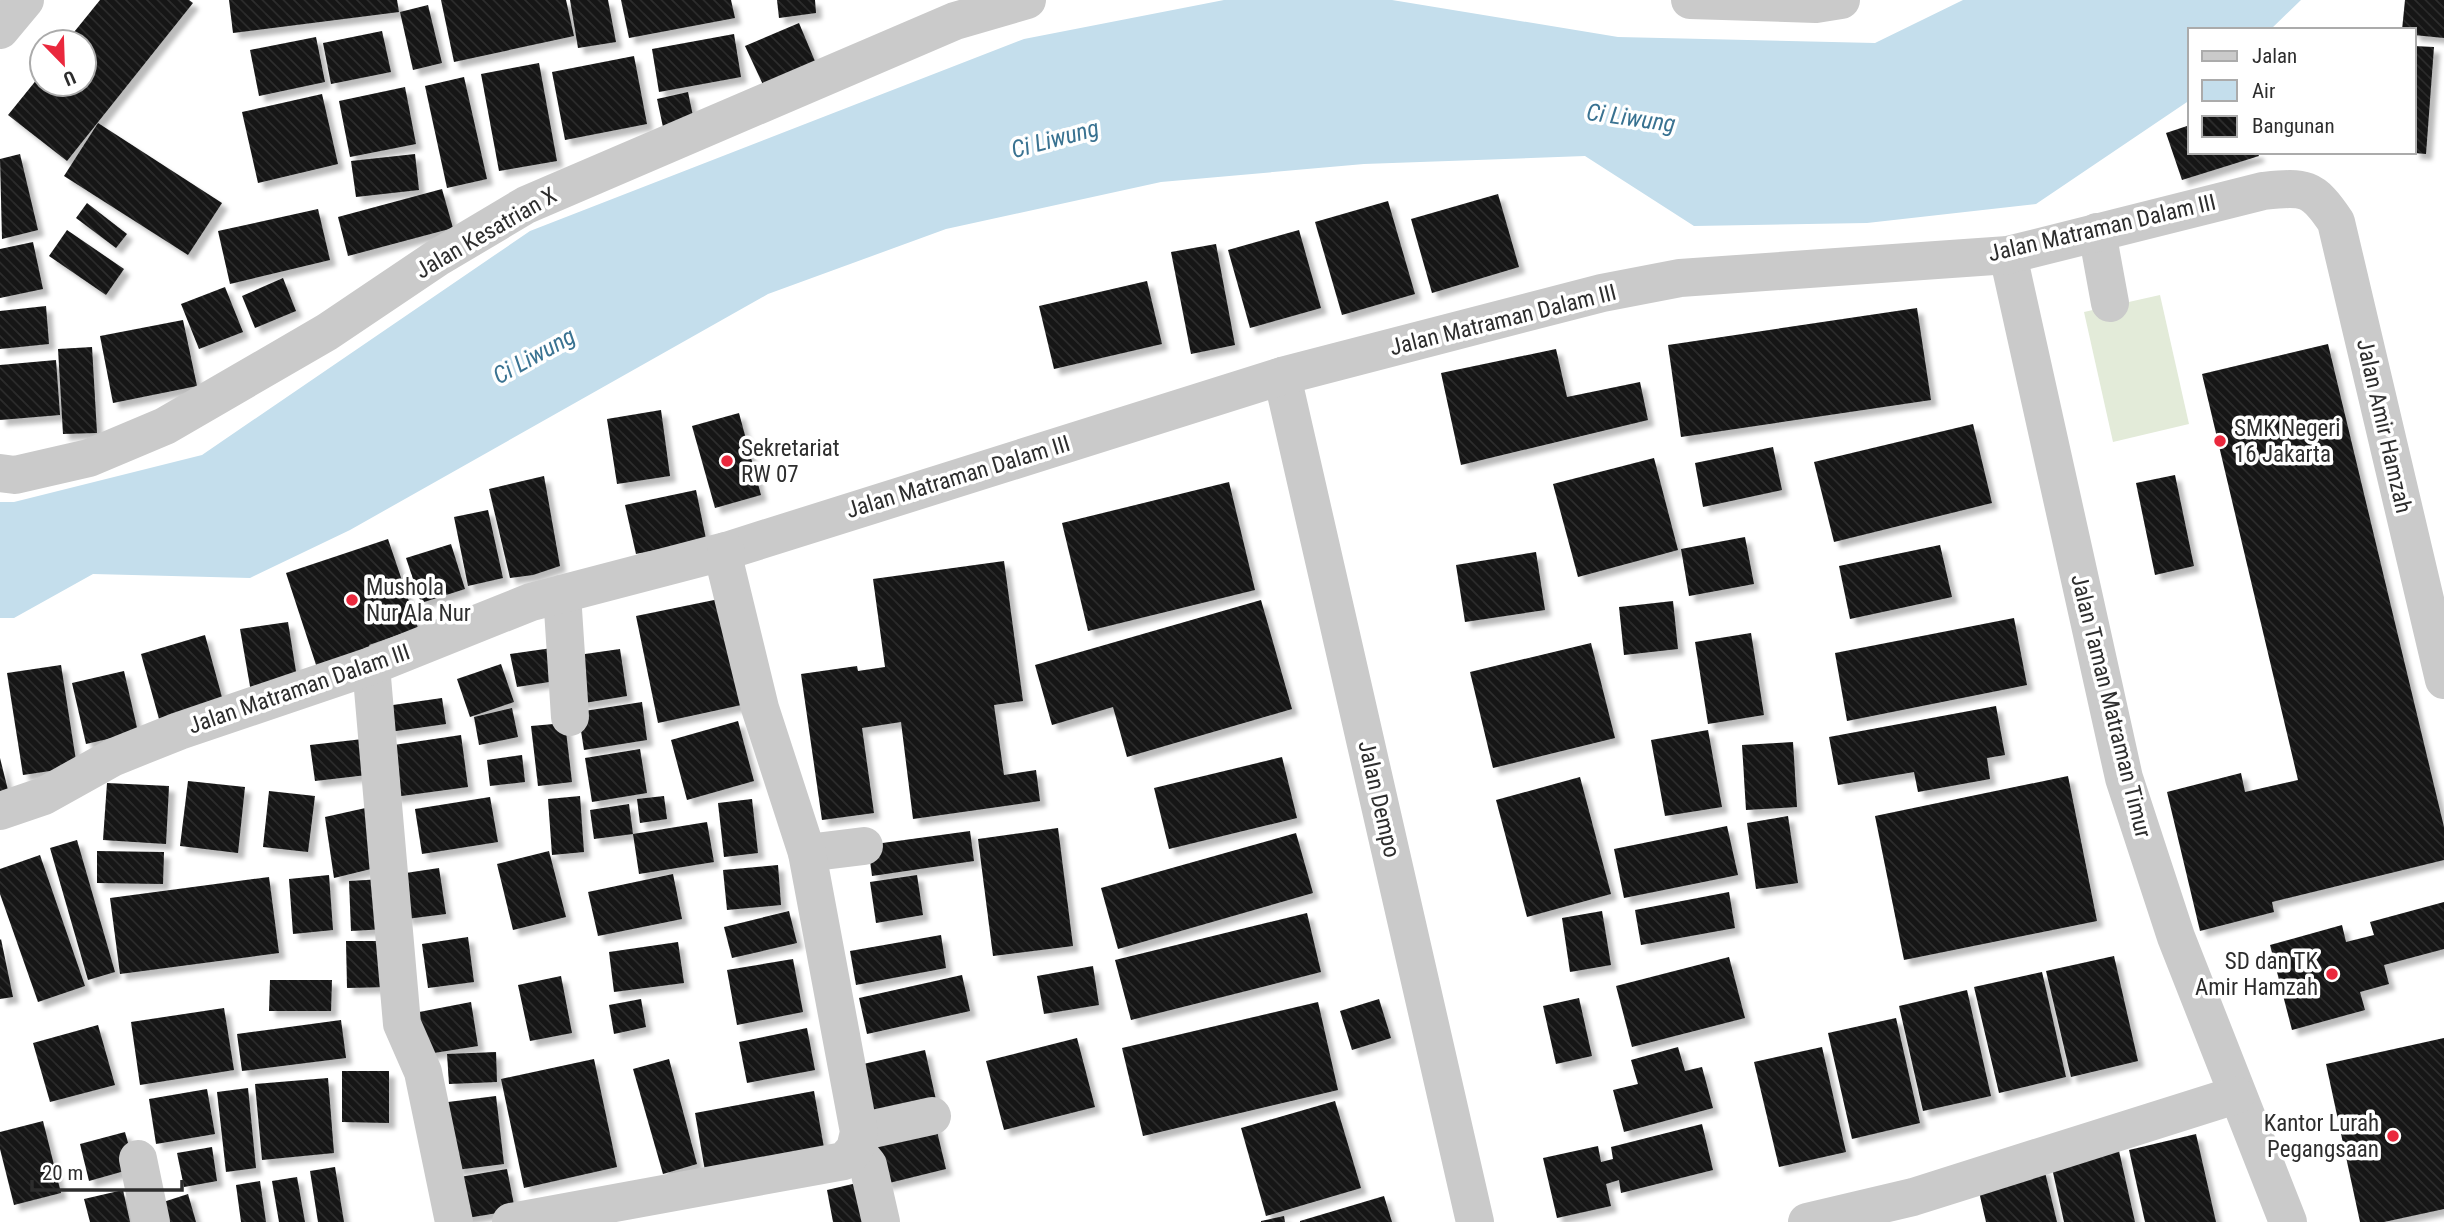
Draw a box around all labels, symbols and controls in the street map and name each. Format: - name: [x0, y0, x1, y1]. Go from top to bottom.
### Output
- north arrow: [28, 28, 98, 98]
- legend: [2188, 28, 2416, 154]
- text: Jalan: [2252, 44, 2297, 68]
- text: U: [60, 65, 79, 91]
- text: Air: [2252, 79, 2275, 103]
- water label: Ci Liwung: [1585, 98, 1677, 138]
- water label: Ci Liwung: [1008, 114, 1102, 164]
- text: Bangunan: [2252, 114, 2335, 138]
- street label: Jalan Kesatrian X: [411, 182, 561, 284]
- street label: Jalan Matraman Dalam III: [1986, 189, 2218, 267]
- street label: Jalan Matraman Dalam III: [1387, 279, 1619, 361]
- water label: Ci Liwung: [488, 322, 580, 390]
- street label: Jalan Amir Hamzah: [2351, 336, 2417, 516]
- place label: SMK Negeri 16 Jakarta: [2234, 415, 2341, 468]
- street label: Jalan Matraman Dalam III: [843, 430, 1073, 524]
- marker: SMK Negeri 16 Jakarta: [2212, 433, 2228, 449]
- place label: Sekretariat RW 07: [741, 435, 840, 488]
- marker: Sekretariat RW 07: [719, 453, 735, 469]
- street label: Jalan Taman Matraman Timur: [2065, 571, 2157, 841]
- place label: Mushola Nur Ala Nur: [366, 574, 471, 627]
- marker: Mushola Nur Ala Nur: [344, 592, 360, 608]
- street label: Jalan Matraman Dalam III: [185, 638, 413, 740]
- street label: Jalan Dempo: [1352, 738, 1406, 860]
- place label: SD dan TK Amir Hamzah: [2195, 948, 2318, 1001]
- marker: SD dan TK Amir Hamzah: [2324, 966, 2340, 982]
- place label: Kantor Lurah Pegangsaan: [2264, 1110, 2379, 1163]
- marker: Kantor Lurah Pegangsaan: [2385, 1128, 2401, 1144]
- scale bar: [32, 1148, 182, 1192]
- text: 20 m: [42, 1161, 83, 1185]

